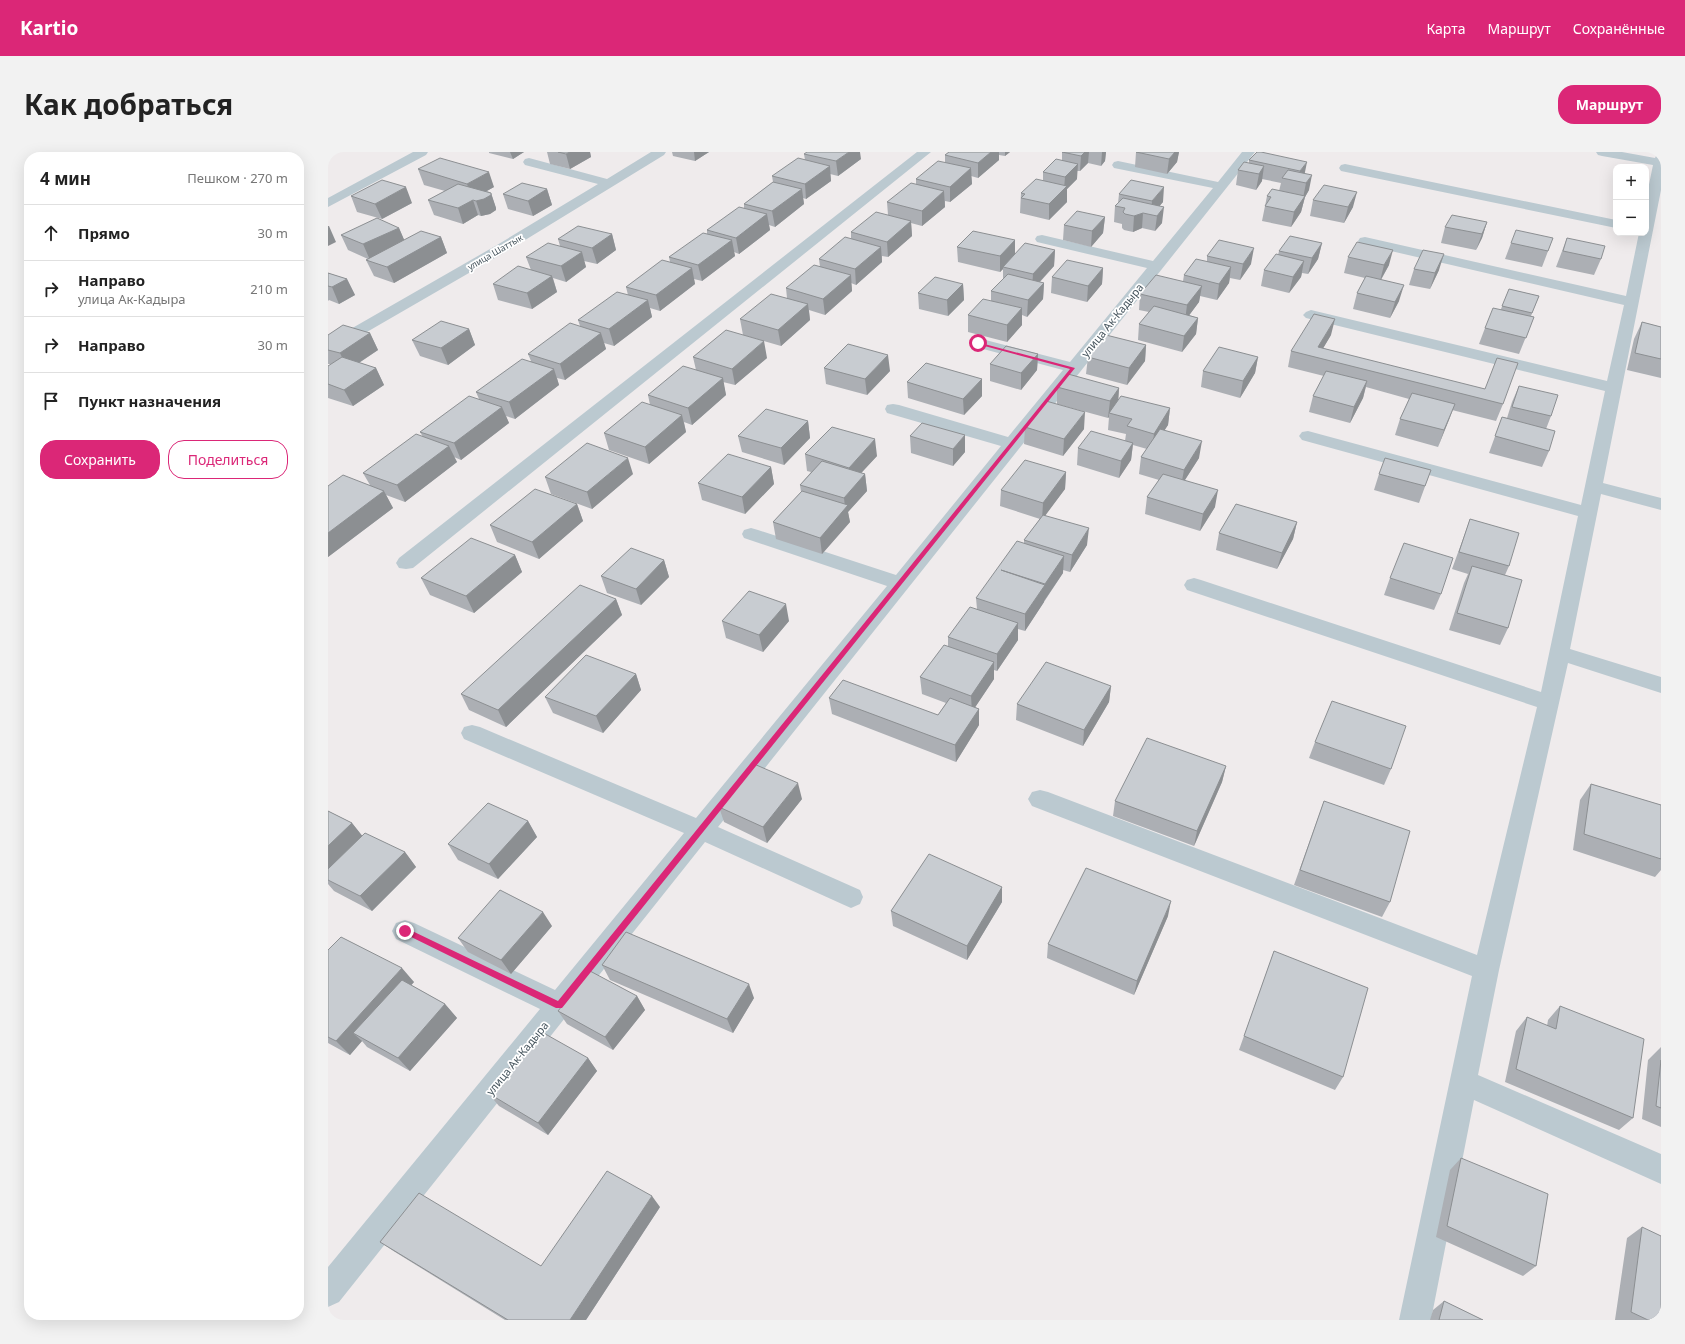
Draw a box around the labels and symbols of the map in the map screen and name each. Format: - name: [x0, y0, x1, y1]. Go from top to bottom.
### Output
- street label: улица Шаттык: [465, 231, 525, 273]
- street label: улица Ак-Кадыра: [1078, 280, 1146, 360]
- route start: [969, 334, 987, 352]
- route end: [396, 922, 414, 940]
- street label: улица Ак-Кадыра: [483, 1018, 551, 1098]

